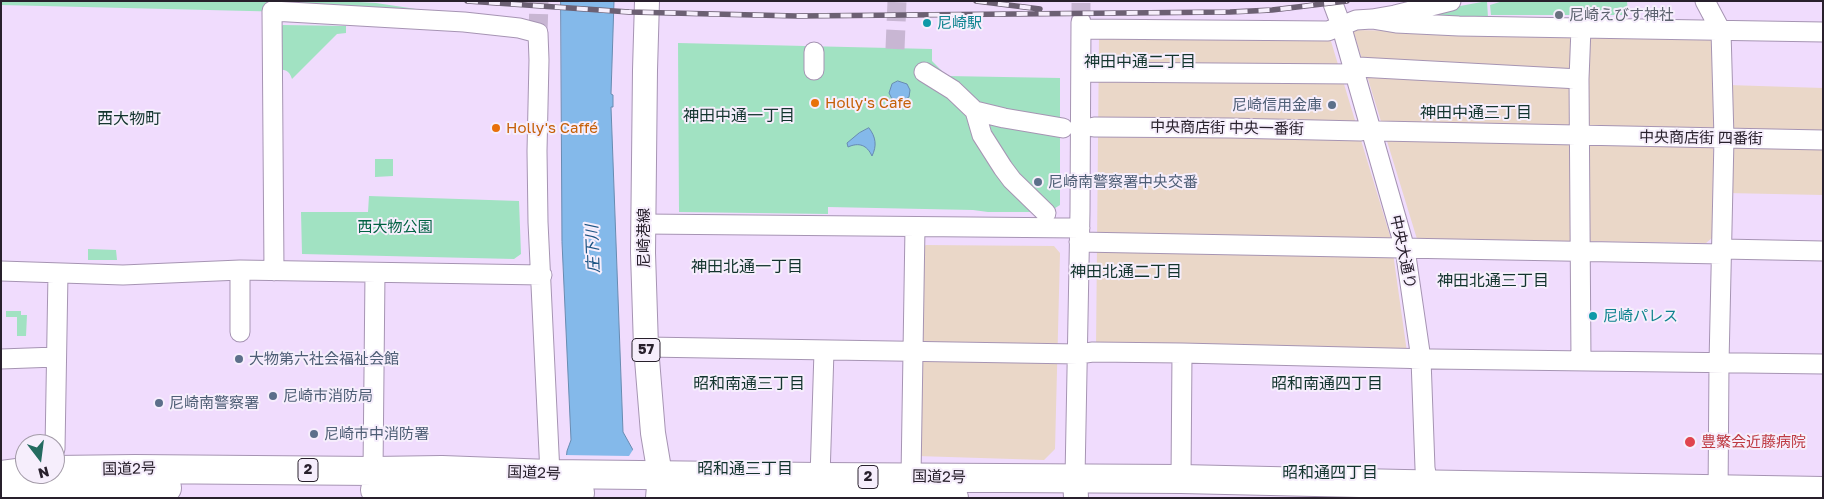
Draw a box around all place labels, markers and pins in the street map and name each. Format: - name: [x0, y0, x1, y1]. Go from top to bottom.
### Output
- place label: 尼崎えびす神社: [1569, 6, 1674, 24]
- marker: 尼崎えびす神社: [1553, 9, 1565, 21]
- place label: 尼崎駅: [937, 14, 982, 32]
- marker: 尼崎駅: [921, 17, 933, 29]
- place label: Holly's Cafe: [825, 94, 911, 112]
- place label: 尼崎信用金庫: [1232, 96, 1322, 114]
- marker: Holly's Cafe: [809, 97, 821, 109]
- marker: 尼崎信用金庫: [1326, 99, 1338, 111]
- place label: Holly's Caffé: [506, 119, 598, 137]
- marker: Holly's Caffé: [490, 122, 502, 134]
- place label: 尼崎南警察署中央交番: [1048, 173, 1198, 191]
- marker: 尼崎南警察署中央交番: [1032, 176, 1044, 188]
- place label: 尼崎パレス: [1603, 307, 1678, 325]
- marker: 尼崎パレス: [1587, 310, 1599, 322]
- place label: 大物第六社会福祉会館: [249, 350, 399, 368]
- marker: 大物第六社会福祉会館: [233, 353, 245, 365]
- place label: 尼崎市消防局: [283, 387, 373, 405]
- marker: 尼崎市消防局: [267, 390, 279, 402]
- place label: 尼崎南警察署: [169, 394, 259, 412]
- marker: 尼崎南警察署: [153, 397, 165, 409]
- place label: 尼崎市中消防署: [324, 425, 429, 443]
- marker: 尼崎市中消防署: [308, 428, 320, 440]
- place label: 豊繁会近藤病院: [1701, 433, 1806, 451]
- marker: 豊繁会近藤病院: [1683, 435, 1697, 449]

